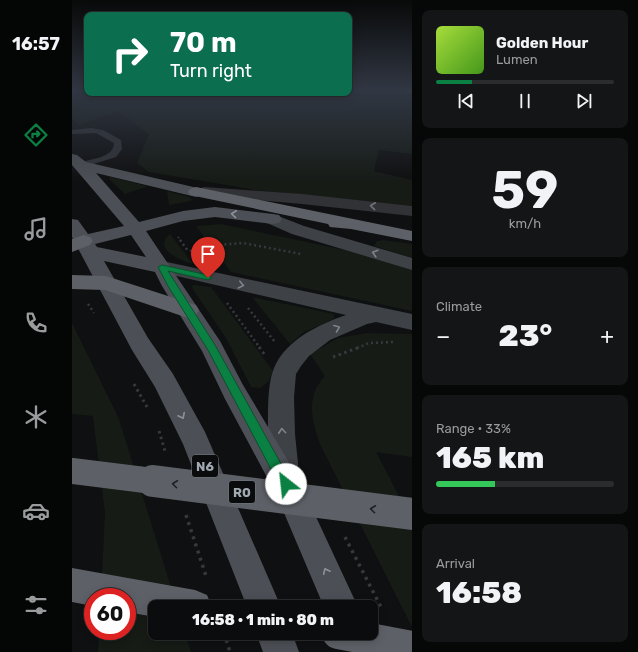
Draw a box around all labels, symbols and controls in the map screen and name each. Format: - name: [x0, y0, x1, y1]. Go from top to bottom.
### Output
- text: 70 m: [170, 26, 237, 59]
- icon: right: [104, 28, 156, 80]
- text: 16:57: [12, 33, 60, 55]
- text: Golden Hour: [496, 34, 588, 52]
- text: Lumen: [496, 52, 538, 67]
- text: Turn right: [170, 60, 252, 82]
- icon: previous: [455, 90, 477, 112]
- icon: pause: [514, 90, 536, 112]
- icon: next: [573, 90, 595, 112]
- icon: directions: [22, 121, 50, 149]
- text: 59: [492, 159, 558, 221]
- one-way arrow: [370, 202, 376, 211]
- one-way arrow: [231, 210, 238, 219]
- icon: music: [22, 215, 50, 243]
- text: km/h: [509, 216, 541, 231]
- pin: [191, 237, 225, 278]
- icon: arrive: [197, 243, 219, 265]
- one-way arrow: [371, 249, 378, 258]
- one-way arrow: [238, 281, 244, 289]
- text: Climate: [436, 299, 482, 314]
- icon: phone: [22, 309, 50, 337]
- text: 23°: [499, 318, 552, 354]
- text: −: [436, 323, 450, 350]
- text: +: [600, 323, 614, 350]
- one-way arrow: [333, 324, 340, 332]
- icon: climate: [22, 403, 50, 431]
- one-way arrow: [177, 412, 185, 419]
- text: Range · 33%: [436, 421, 511, 436]
- one-way arrow: [277, 428, 286, 434]
- text: 165 km: [436, 440, 544, 476]
- road number: N6: [192, 455, 218, 477]
- position arrow: [265, 463, 307, 505]
- one-way arrow: [172, 480, 178, 489]
- road number: R0: [229, 481, 255, 503]
- icon: car: [22, 497, 50, 525]
- one-way arrow: [370, 505, 376, 514]
- text: Arrival: [436, 556, 475, 571]
- one-way arrow: [323, 568, 331, 576]
- text: 16:58: [436, 575, 522, 611]
- speed limit sign: 60: [84, 588, 136, 640]
- icon: filters: [22, 591, 50, 619]
- text: 16:58 · 1 min · 80 m: [192, 611, 334, 629]

